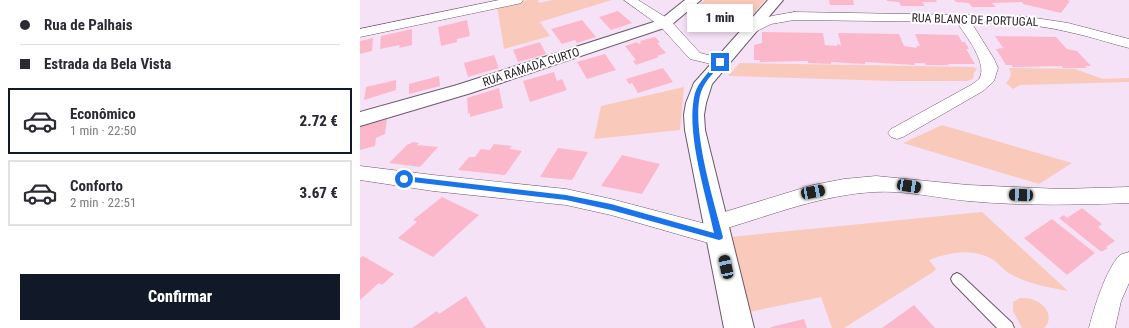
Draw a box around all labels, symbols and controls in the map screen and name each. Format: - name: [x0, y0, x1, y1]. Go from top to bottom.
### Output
- callout: 1 min: [687, 4, 753, 32]
- text: 1 min: [706, 10, 734, 25]
- street label: RUA BLANC DE PORTUGAL: [911, 11, 1039, 29]
- text: Rua de Palhais: [44, 16, 133, 34]
- street label: RUA RAMADA CURTO: [481, 45, 581, 89]
- route end: [711, 53, 729, 71]
- text: Estrada da Bela Vista: [44, 55, 171, 73]
- icon: car: [22, 103, 58, 139]
- text: Econômico: [70, 105, 136, 123]
- text: 2.72 €: [300, 112, 338, 130]
- text: 1 min · 22:50: [70, 123, 136, 138]
- route start: [395, 170, 413, 188]
- icon: car: [22, 175, 58, 211]
- text: Conforto: [70, 177, 123, 195]
- car: [896, 178, 922, 194]
- text: 3.67 €: [300, 184, 338, 202]
- car: [800, 184, 826, 200]
- car: [1009, 189, 1033, 201]
- text: 2 min · 22:51: [70, 195, 136, 210]
- car: [718, 254, 734, 280]
- button: Confirmar: [20, 274, 340, 320]

